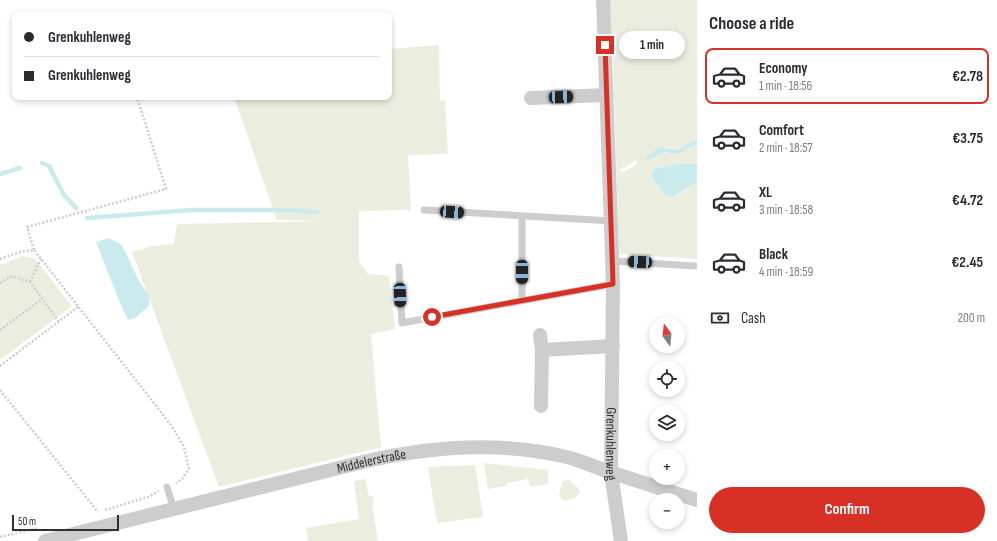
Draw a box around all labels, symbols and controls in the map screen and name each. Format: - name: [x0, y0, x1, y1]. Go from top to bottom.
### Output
- text: Choose a ride: [709, 13, 794, 34]
- text: Grenkuhlenweg: [48, 28, 131, 47]
- callout: 1 min: [619, 31, 685, 59]
- route end: [596, 36, 614, 54]
- text: 1 min: [640, 37, 664, 53]
- icon: car: [711, 58, 747, 94]
- text: Economy: [759, 59, 808, 78]
- text: Grenkuhlenweg: [48, 66, 131, 85]
- text: €2.78: [952, 67, 983, 86]
- text: 1 min · 18:56: [759, 78, 812, 94]
- car: [549, 91, 573, 103]
- icon: car: [711, 120, 747, 156]
- text: Comfort: [759, 121, 804, 140]
- text: €3.75: [952, 129, 983, 148]
- text: 2 min · 18:57: [759, 140, 813, 156]
- icon: car: [711, 182, 747, 218]
- text: XL: [759, 183, 772, 202]
- text: €4.72: [952, 191, 983, 210]
- text: 3 min · 18:58: [759, 202, 813, 218]
- car: [440, 205, 464, 219]
- icon: car: [711, 244, 747, 280]
- text: Black: [759, 245, 788, 264]
- text: €2.45: [951, 253, 983, 272]
- car: [628, 255, 652, 269]
- car: [516, 260, 528, 284]
- text: 4 min · 18:59: [759, 264, 813, 280]
- car: [394, 283, 406, 307]
- icon: cash: [709, 307, 731, 329]
- route start: [423, 308, 441, 326]
- text: Cash: [741, 309, 766, 328]
- text: 200 m: [958, 310, 985, 326]
- north arrow: [649, 317, 685, 353]
- map controls: [649, 317, 685, 529]
- button: locate: [649, 361, 685, 397]
- button: layers: [649, 405, 685, 441]
- street label: Grenkuhlenweg: [602, 407, 621, 482]
- street label: Middelerstraße: [335, 445, 407, 477]
- button: +: [649, 449, 685, 485]
- button: Confirm: [709, 487, 985, 533]
- button: −: [649, 493, 685, 529]
- scale bar: [12, 513, 119, 532]
- text: 50 m: [18, 515, 36, 528]

